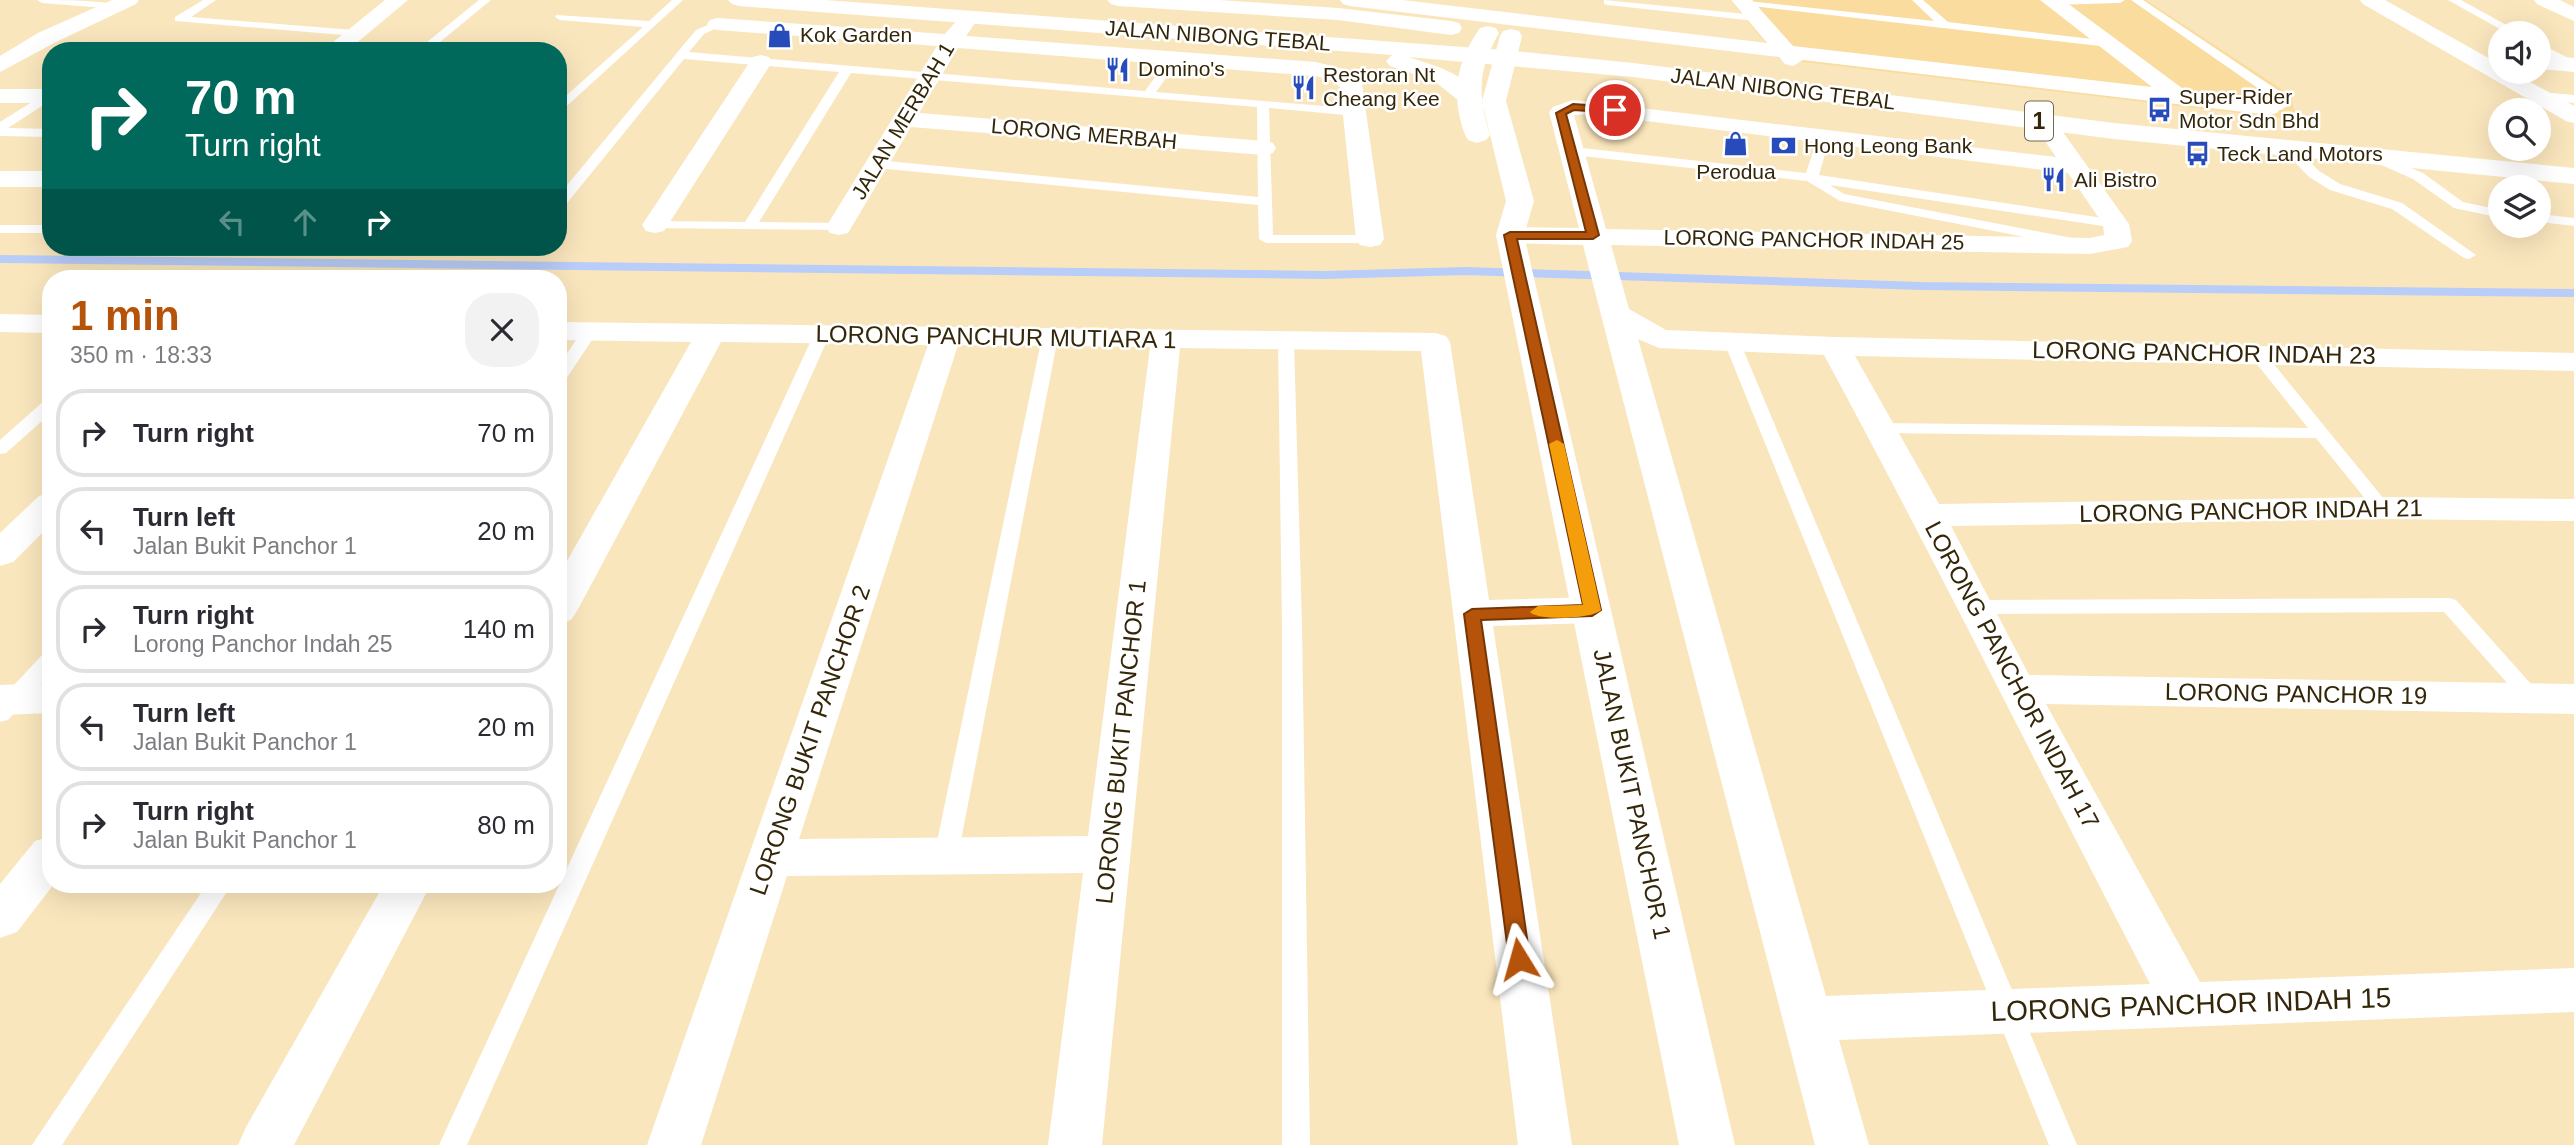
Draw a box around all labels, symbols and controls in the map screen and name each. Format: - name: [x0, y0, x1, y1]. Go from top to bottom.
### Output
- street label: JALAN NIBONG TEBAL: [1104, 16, 1332, 55]
- shop icon: Kok Garden: [766, 21, 794, 49]
- map controls: [2488, 21, 2551, 238]
- button: sound: [2488, 21, 2551, 84]
- place label: Kok Garden: [800, 23, 912, 46]
- street label: JALAN MERBAH 1: [847, 38, 958, 203]
- restaurant icon: Domino's: [1104, 55, 1132, 83]
- place label: Domino's: [1138, 57, 1225, 80]
- place label: Restoran Nt Cheang Kee: [1323, 63, 1440, 110]
- street label: JALAN NIBONG TEBAL: [1669, 63, 1897, 114]
- icon: right: [70, 70, 161, 161]
- text: 70 m: [185, 70, 297, 124]
- restaurant icon: Restoran Nt Cheang Kee: [1289, 73, 1317, 101]
- pin: [1585, 80, 1645, 140]
- place label: Super-Rider Motor Sdn Bhd: [2179, 85, 2319, 132]
- icon: arrive: [1596, 91, 1634, 129]
- bus stop icon: Super-Rider Motor Sdn Bhd: [2145, 95, 2173, 123]
- button: search: [2488, 98, 2551, 161]
- road number: 1: [2025, 102, 2053, 140]
- street label: LORONG MERBAH: [990, 114, 1178, 153]
- text: Turn right: [185, 127, 321, 163]
- shop icon: Perodua: [1722, 129, 1750, 157]
- bank icon: Hong Leong Bank: [1770, 132, 1798, 160]
- place label: Hong Leong Bank: [1804, 134, 1973, 157]
- bus stop icon: Teck Land Motors: [2183, 140, 2211, 168]
- place label: Teck Land Motors: [2217, 142, 2383, 165]
- place label: Perodua: [1696, 160, 1776, 183]
- restaurant icon: Ali Bistro: [2040, 166, 2068, 194]
- place label: Ali Bistro: [2074, 168, 2157, 191]
- button: layers: [2488, 175, 2551, 238]
- icon: left: [213, 203, 251, 241]
- icon: ahead: [286, 203, 324, 241]
- icon: right: [359, 203, 397, 241]
- street label: LORONG PANCHOR INDAH 25: [1663, 225, 1965, 254]
- text: 1 min: [70, 292, 180, 339]
- button: close: [465, 293, 539, 367]
- street label: LORONG PANCHUR MUTIARA 1: [815, 320, 1177, 353]
- street label: LORONG PANCHOR INDAH 23: [2032, 336, 2376, 369]
- text: 350 m · 18:33: [70, 342, 212, 368]
- icon: right: [74, 414, 112, 452]
- text: Turn right: [133, 418, 254, 448]
- text: 70 m: [477, 418, 535, 448]
- street label: LORONG PANCHOR INDAH 21: [2079, 494, 2423, 527]
- text: Turn left: [133, 502, 235, 532]
- icon: left: [74, 512, 112, 550]
- text: 20 m: [477, 516, 535, 546]
- street label: LORONG PANCHOR INDAH 17: [1920, 517, 2105, 833]
- text: Jalan Bukit Panchor 1: [133, 533, 357, 559]
- street label: LORONG BUKIT PANCHOR 1: [1090, 579, 1151, 905]
- street label: LORONG BUKIT PANCHOR 2: [744, 581, 875, 898]
- text: Turn right: [133, 600, 254, 630]
- icon: right: [74, 610, 112, 648]
- text: 140 m: [463, 614, 535, 644]
- text: Lorong Panchor Indah 25: [133, 631, 393, 657]
- street label: JALAN BUKIT PANCHOR 1: [1588, 646, 1677, 942]
- street label: LORONG PANCHOR 19: [2165, 678, 2427, 709]
- text: Turn left: [133, 698, 235, 728]
- icon: left: [74, 708, 112, 746]
- text: 20 m: [477, 712, 535, 742]
- text: Jalan Bukit Panchor 1: [133, 729, 357, 755]
- text: Turn right: [133, 796, 254, 826]
- icon: right: [74, 806, 112, 844]
- text: 80 m: [477, 810, 535, 840]
- text: Jalan Bukit Panchor 1: [133, 827, 357, 853]
- position arrow: [1482, 922, 1556, 996]
- street label: LORONG PANCHOR INDAH 15: [1990, 982, 2392, 1027]

